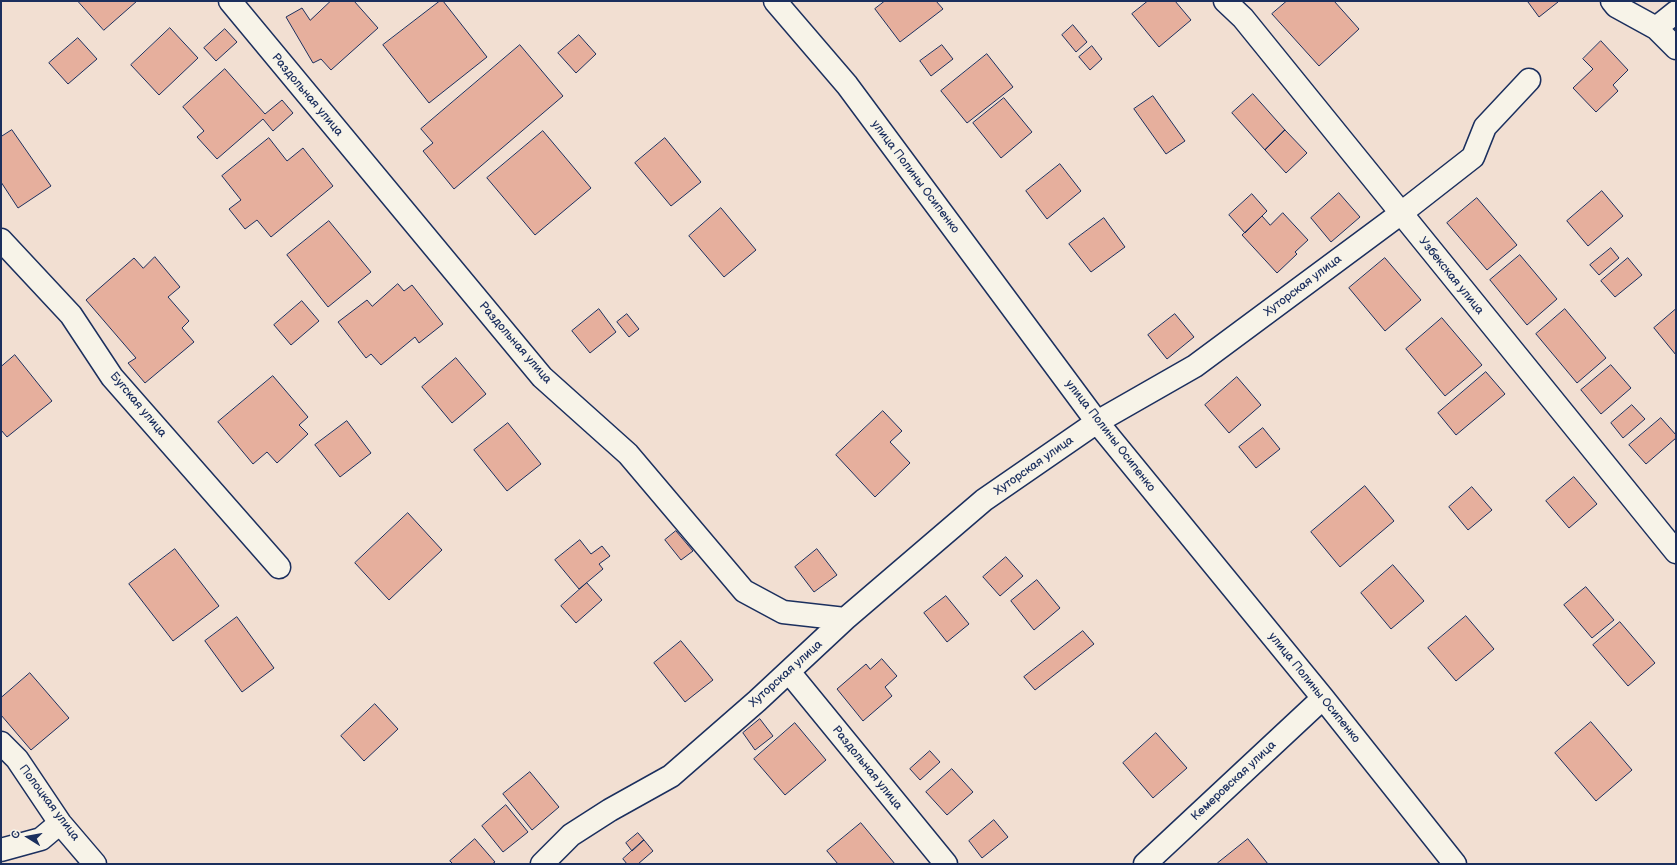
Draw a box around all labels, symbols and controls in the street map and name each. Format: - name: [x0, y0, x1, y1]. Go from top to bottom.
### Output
- street label: Раздольная улица: [268, 51, 346, 139]
- street label: улица Полины Осипенко: [868, 118, 962, 236]
- street label: Узбекская улица: [1415, 234, 1487, 318]
- street label: Хуторская улица: [1261, 252, 1345, 320]
- street label: Раздольная улица: [476, 299, 554, 387]
- street label: Бугская улица: [107, 370, 169, 440]
- street label: улица Полины Осипенко: [1062, 377, 1158, 495]
- street label: Хуторская улица: [992, 433, 1076, 499]
- street label: улица Полины Осипенко: [1265, 630, 1363, 746]
- street label: Хуторская улица: [746, 637, 826, 711]
- street label: Раздольная улица: [829, 723, 905, 813]
- street label: Кемеровская улица: [1189, 738, 1279, 824]
- street label: Полоцкая улица: [16, 762, 82, 844]
- north arrow: [8, 817, 48, 857]
- text: С: [9, 830, 23, 840]

